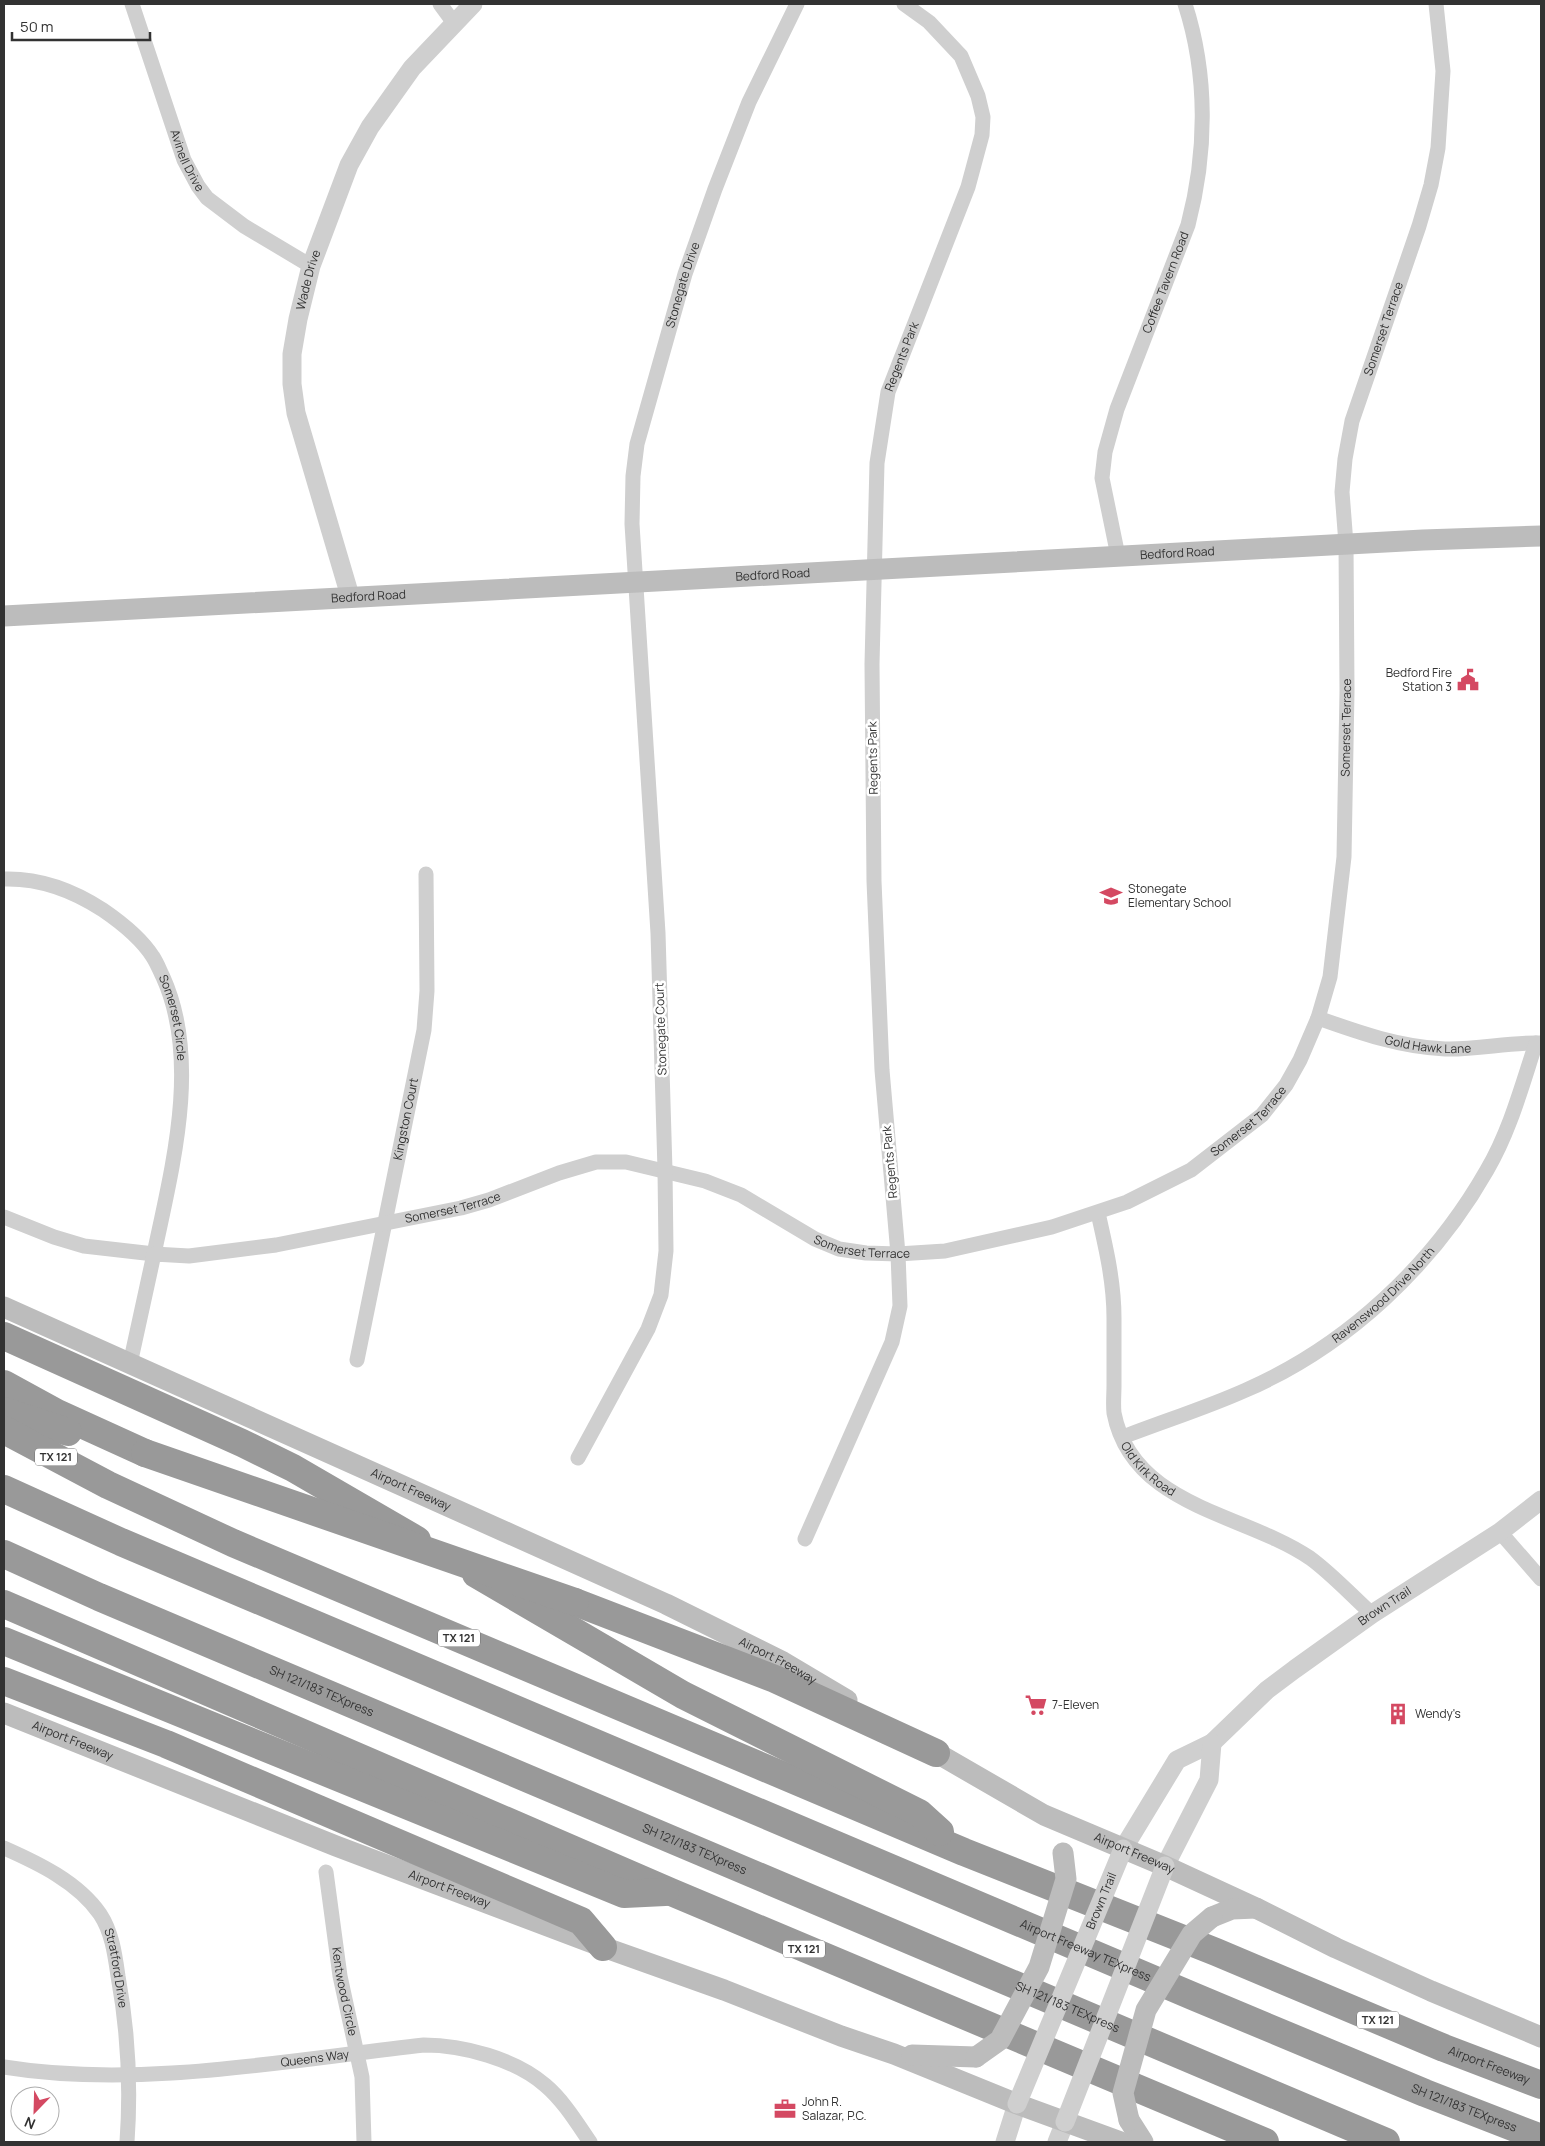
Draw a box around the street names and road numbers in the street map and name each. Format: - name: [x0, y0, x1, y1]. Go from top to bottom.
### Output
- street label: Avinell Drive: [166, 127, 208, 195]
- street label: Coffee Tavern Road: [1138, 229, 1193, 336]
- street label: Stonegate Drive: [661, 240, 704, 330]
- street label: Wade Drive: [292, 247, 324, 312]
- street label: Somerset Terrace: [1359, 279, 1407, 378]
- street label: Regents Park: [880, 318, 923, 394]
- street label: Bedford Road: [1139, 542, 1215, 563]
- street label: Bedford Road: [735, 564, 811, 585]
- street label: Bedford Road: [331, 585, 406, 606]
- street label: Somerset Terrace: [1336, 678, 1355, 777]
- street label: Regents Park: [863, 720, 882, 795]
- street label: Somerset Circle: [155, 972, 190, 1061]
- street label: Stonegate Court: [650, 982, 671, 1076]
- street label: Gold Hawk Lane: [1383, 1031, 1472, 1057]
- street label: Kingston Court: [389, 1076, 422, 1162]
- street label: Somerset Terrace: [1206, 1082, 1290, 1160]
- street label: Regents Park: [878, 1124, 901, 1199]
- street label: Somerset Terrace: [403, 1187, 503, 1227]
- street label: Somerset Terrace: [811, 1230, 911, 1262]
- street label: Ravenswood Drive North: [1328, 1243, 1438, 1347]
- street label: Old Kirk Road: [1117, 1438, 1179, 1500]
- road number: TX 121: [35, 1448, 77, 1465]
- street label: Airport Freeway: [368, 1464, 454, 1515]
- street label: Brown Trail: [1354, 1582, 1414, 1629]
- road number: TX 121: [438, 1630, 480, 1646]
- street label: Airport Freeway: [736, 1633, 821, 1689]
- street label: SH 121/183 TEXpress: [267, 1661, 377, 1720]
- street label: Airport Freeway: [30, 1716, 117, 1764]
- street label: SH 121/183 TEXpress: [640, 1819, 750, 1878]
- street label: Airport Freeway: [1092, 1828, 1178, 1878]
- street label: Airport Freeway: [406, 1865, 494, 1912]
- street label: Brown Trail: [1082, 1870, 1120, 1932]
- street label: Airport Freeway TEXpress: [1018, 1915, 1154, 1985]
- street label: Stratford Drive: [100, 1926, 132, 2009]
- road number: TX 121: [783, 1940, 825, 1958]
- street label: Kentwood Circle: [328, 1946, 362, 2037]
- street label: SH 121/183 TEXpress: [1013, 1977, 1122, 2036]
- road number: TX 121: [1357, 2012, 1399, 2028]
- street label: Airport Freeway: [1446, 2042, 1533, 2088]
- street label: Queens Way: [280, 2045, 351, 2071]
- street label: SH 121/183 TEXpress: [1409, 2079, 1519, 2136]

